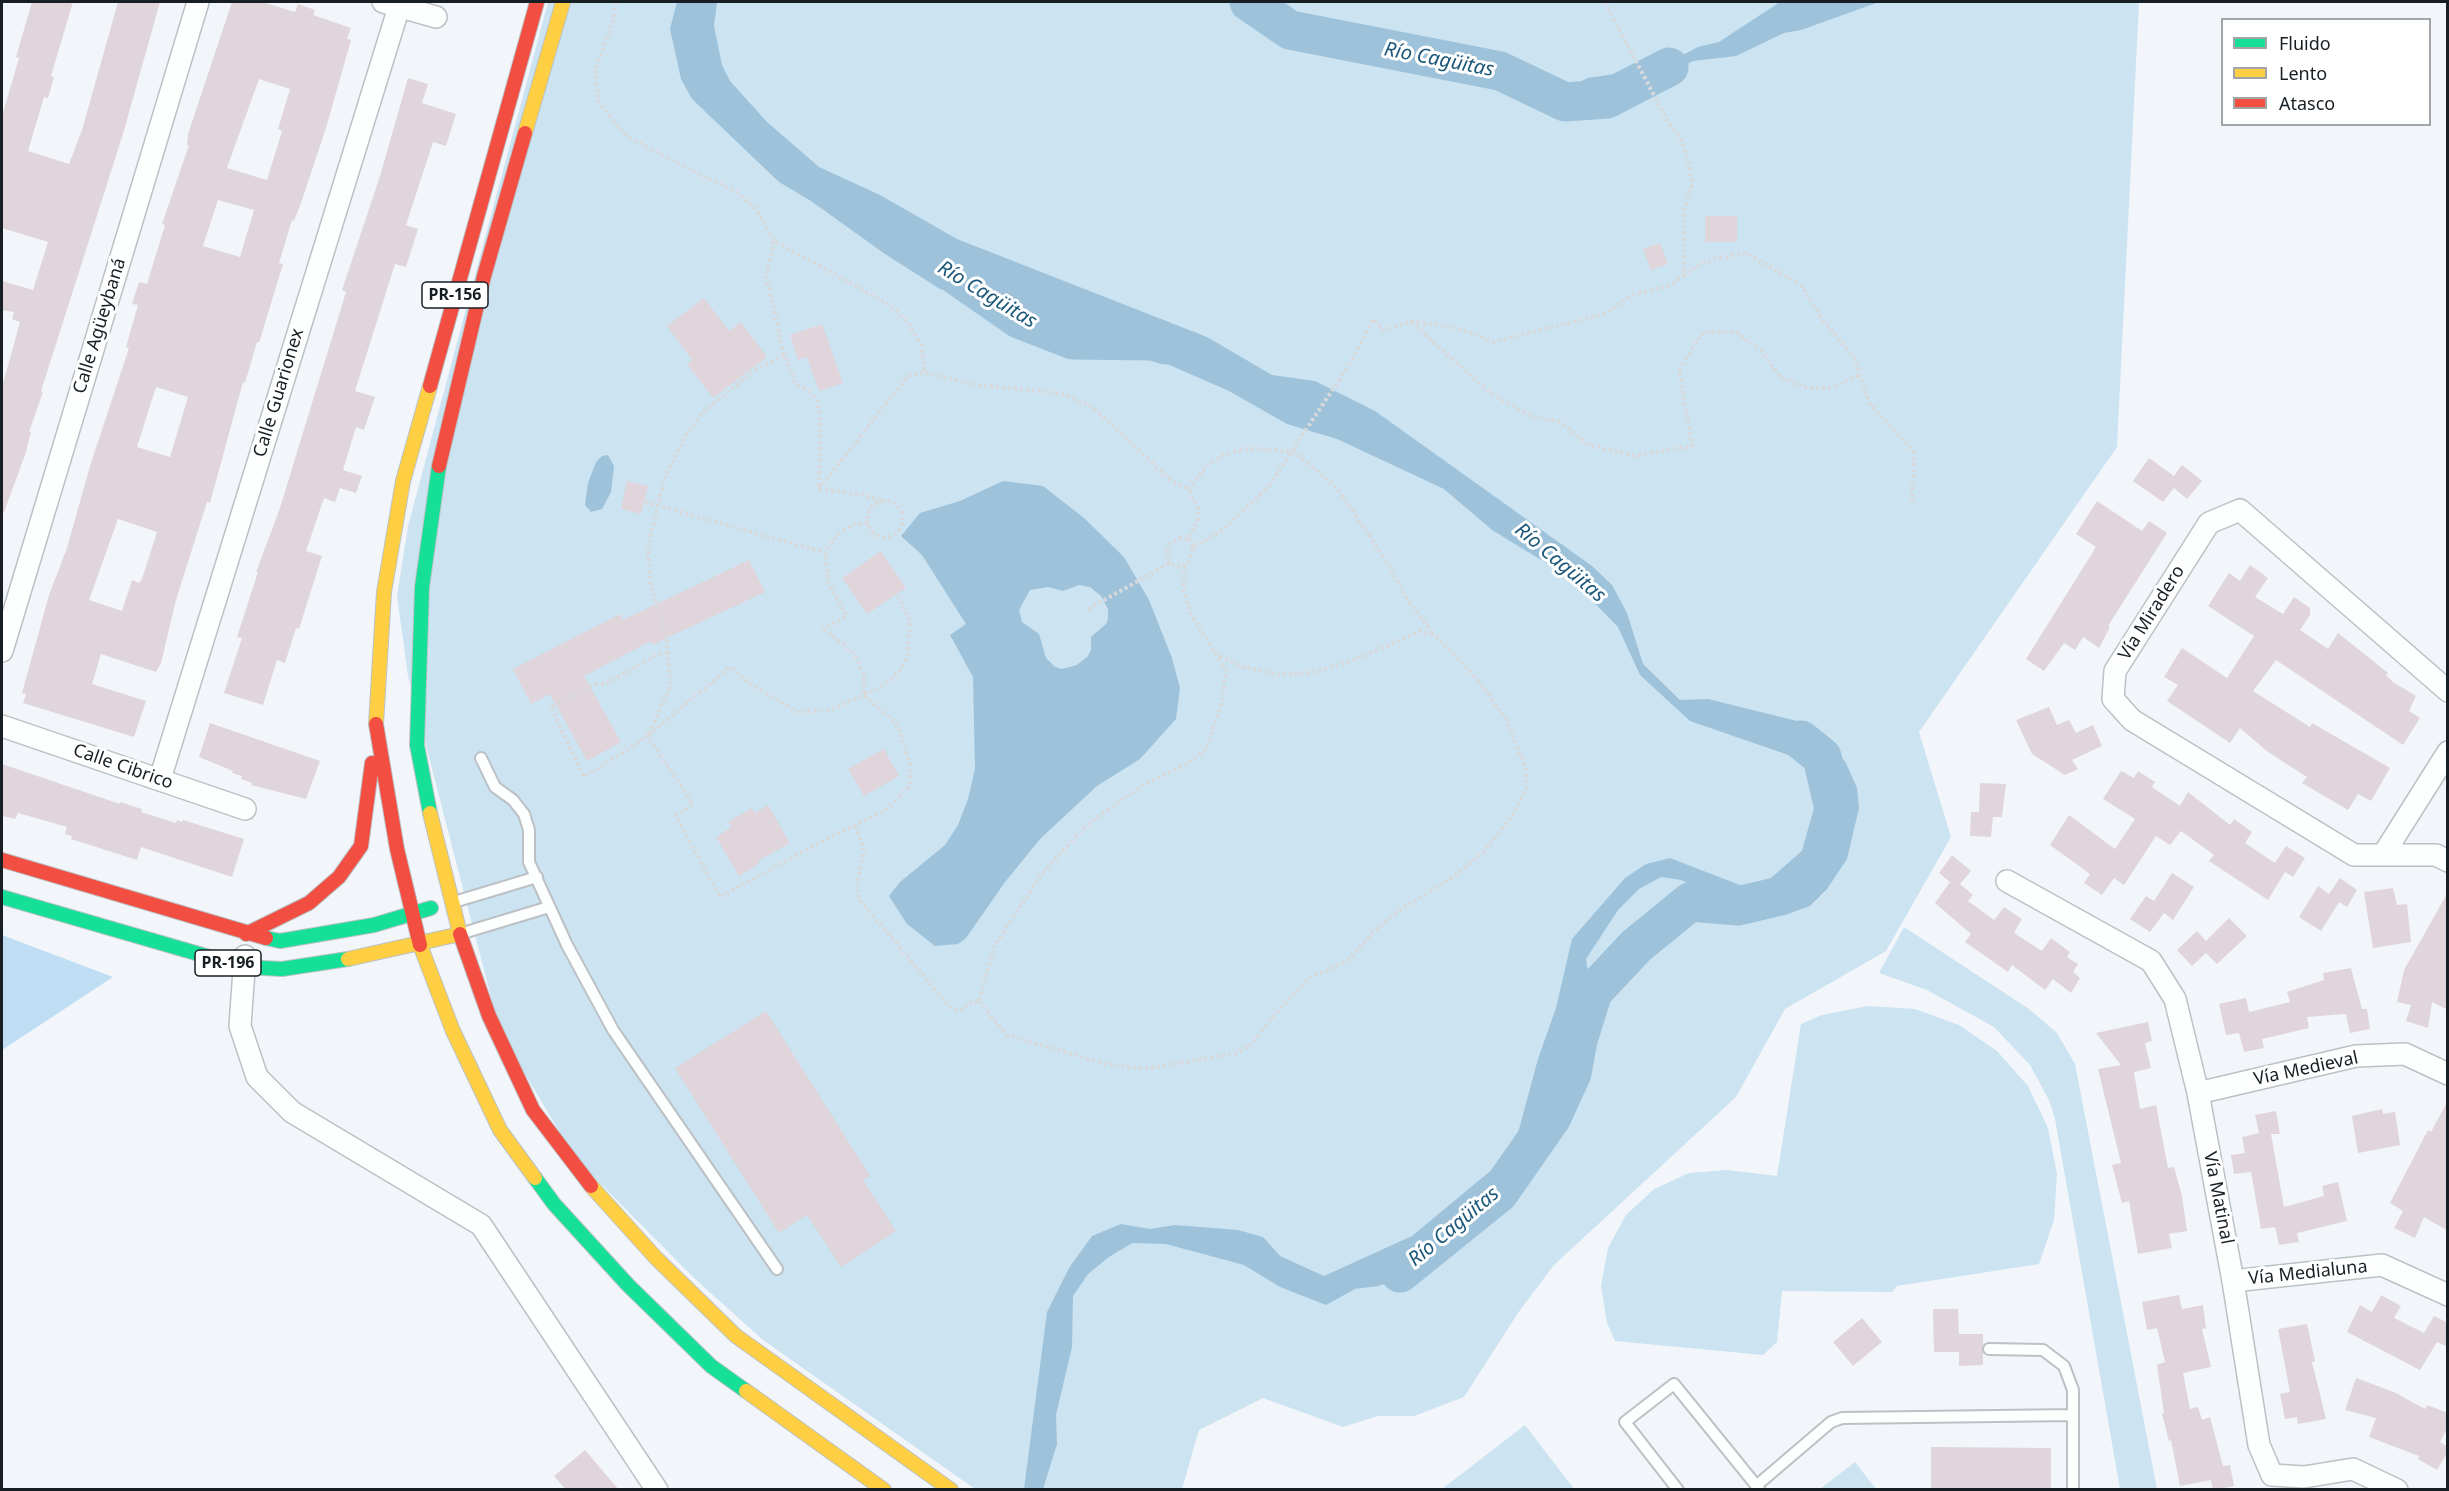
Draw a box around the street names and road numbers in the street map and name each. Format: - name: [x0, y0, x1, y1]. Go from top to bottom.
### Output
- street label: Calle Agüeybaná: [69, 256, 131, 396]
- road number: PR-156: [422, 282, 488, 308]
- street label: Calle Guarionex: [249, 326, 309, 460]
- street label: Vía Miradero: [2114, 562, 2190, 664]
- street label: Calle Cibrico: [70, 740, 176, 794]
- road number: PR-196: [195, 950, 261, 976]
- street label: Vía Medieval: [2252, 1047, 2360, 1091]
- street label: Vía Matinal: [2198, 1150, 2238, 1246]
- street label: Vía Medialuna: [2247, 1256, 2369, 1290]

